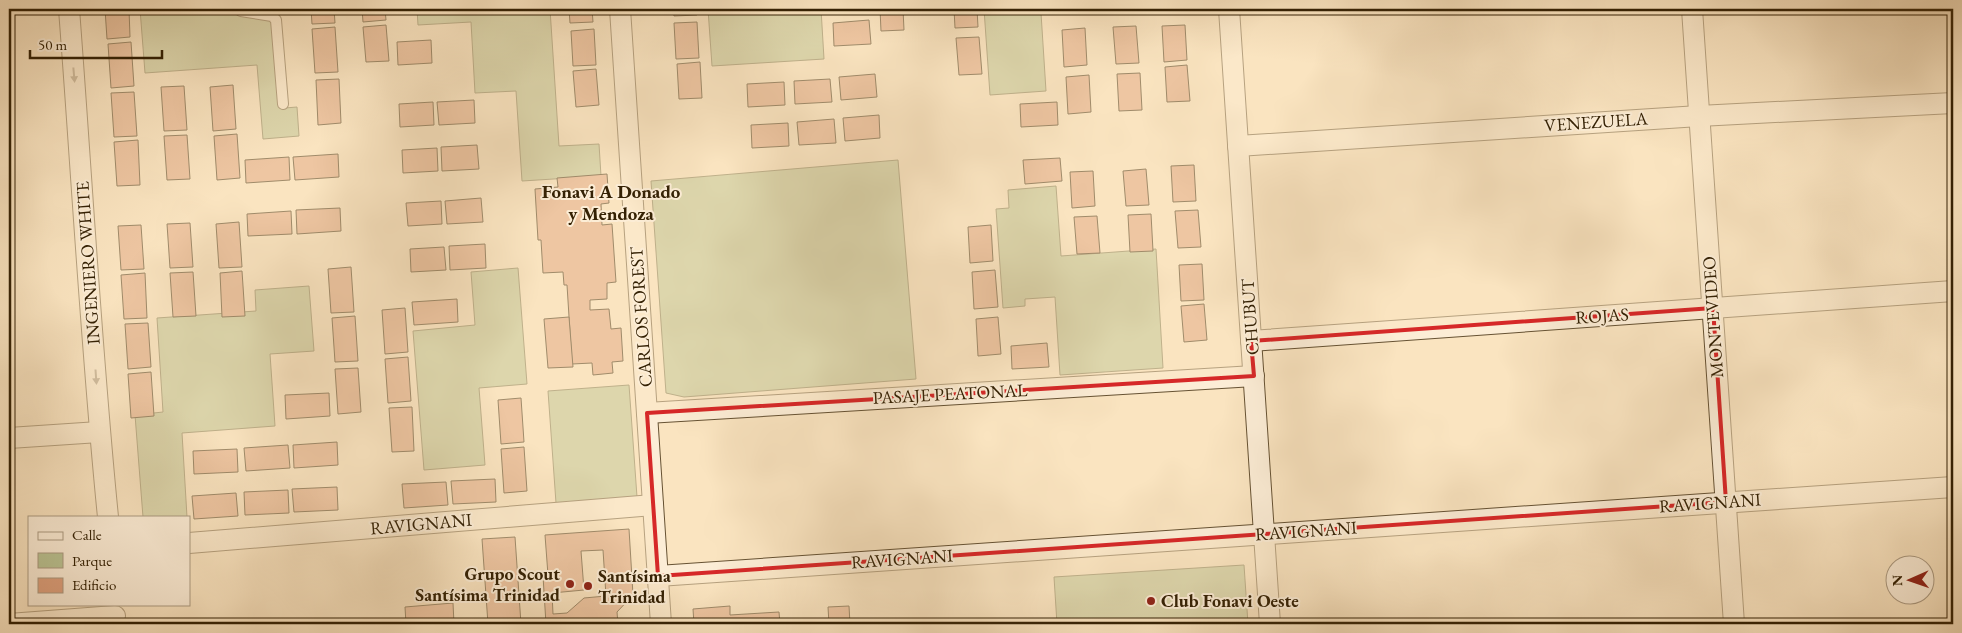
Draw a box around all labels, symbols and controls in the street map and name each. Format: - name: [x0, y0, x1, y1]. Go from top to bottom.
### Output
- scale bar: [30, 28, 162, 60]
- text: 50 m: [38, 35, 67, 54]
- one-way arrow: [70, 67, 78, 83]
- street label: VENEZUELA: [1543, 106, 1649, 137]
- district label: Fonavi A Donado y Mendoza: [542, 179, 681, 226]
- street label: INGENIERO WHITE: [70, 181, 105, 346]
- street label: CARLOS FOREST: [624, 245, 657, 388]
- street label: MONTEVIDEO: [1697, 255, 1728, 379]
- street label: CHUBUT: [1235, 277, 1264, 356]
- street label: ROJAS: [1574, 302, 1629, 329]
- one-way arrow: [92, 369, 100, 385]
- street label: PASAJE PEATONAL: [872, 378, 1028, 409]
- street label: RAVIGNANI: [1658, 487, 1762, 518]
- street label: RAVIGNANI: [369, 508, 473, 539]
- street label: RAVIGNANI: [1254, 515, 1358, 546]
- legend: [28, 516, 190, 606]
- text: Calle: [72, 525, 102, 544]
- street label: RAVIGNANI: [850, 543, 954, 574]
- text: Parque: [72, 551, 112, 570]
- north arrow: [1884, 556, 1934, 606]
- place label: Grupo Scout Santísima Trinidad: [415, 562, 560, 606]
- place label: Santísima Trinidad: [598, 564, 671, 608]
- text: N: [1888, 574, 1906, 586]
- text: Edificio: [72, 575, 116, 594]
- marker: Grupo Scout Santísima Trinidad: [564, 578, 576, 590]
- marker: Santísima Trinidad: [582, 580, 594, 592]
- place label: Club Fonavi Oeste: [1161, 589, 1299, 612]
- marker: Club Fonavi Oeste: [1145, 595, 1157, 607]

